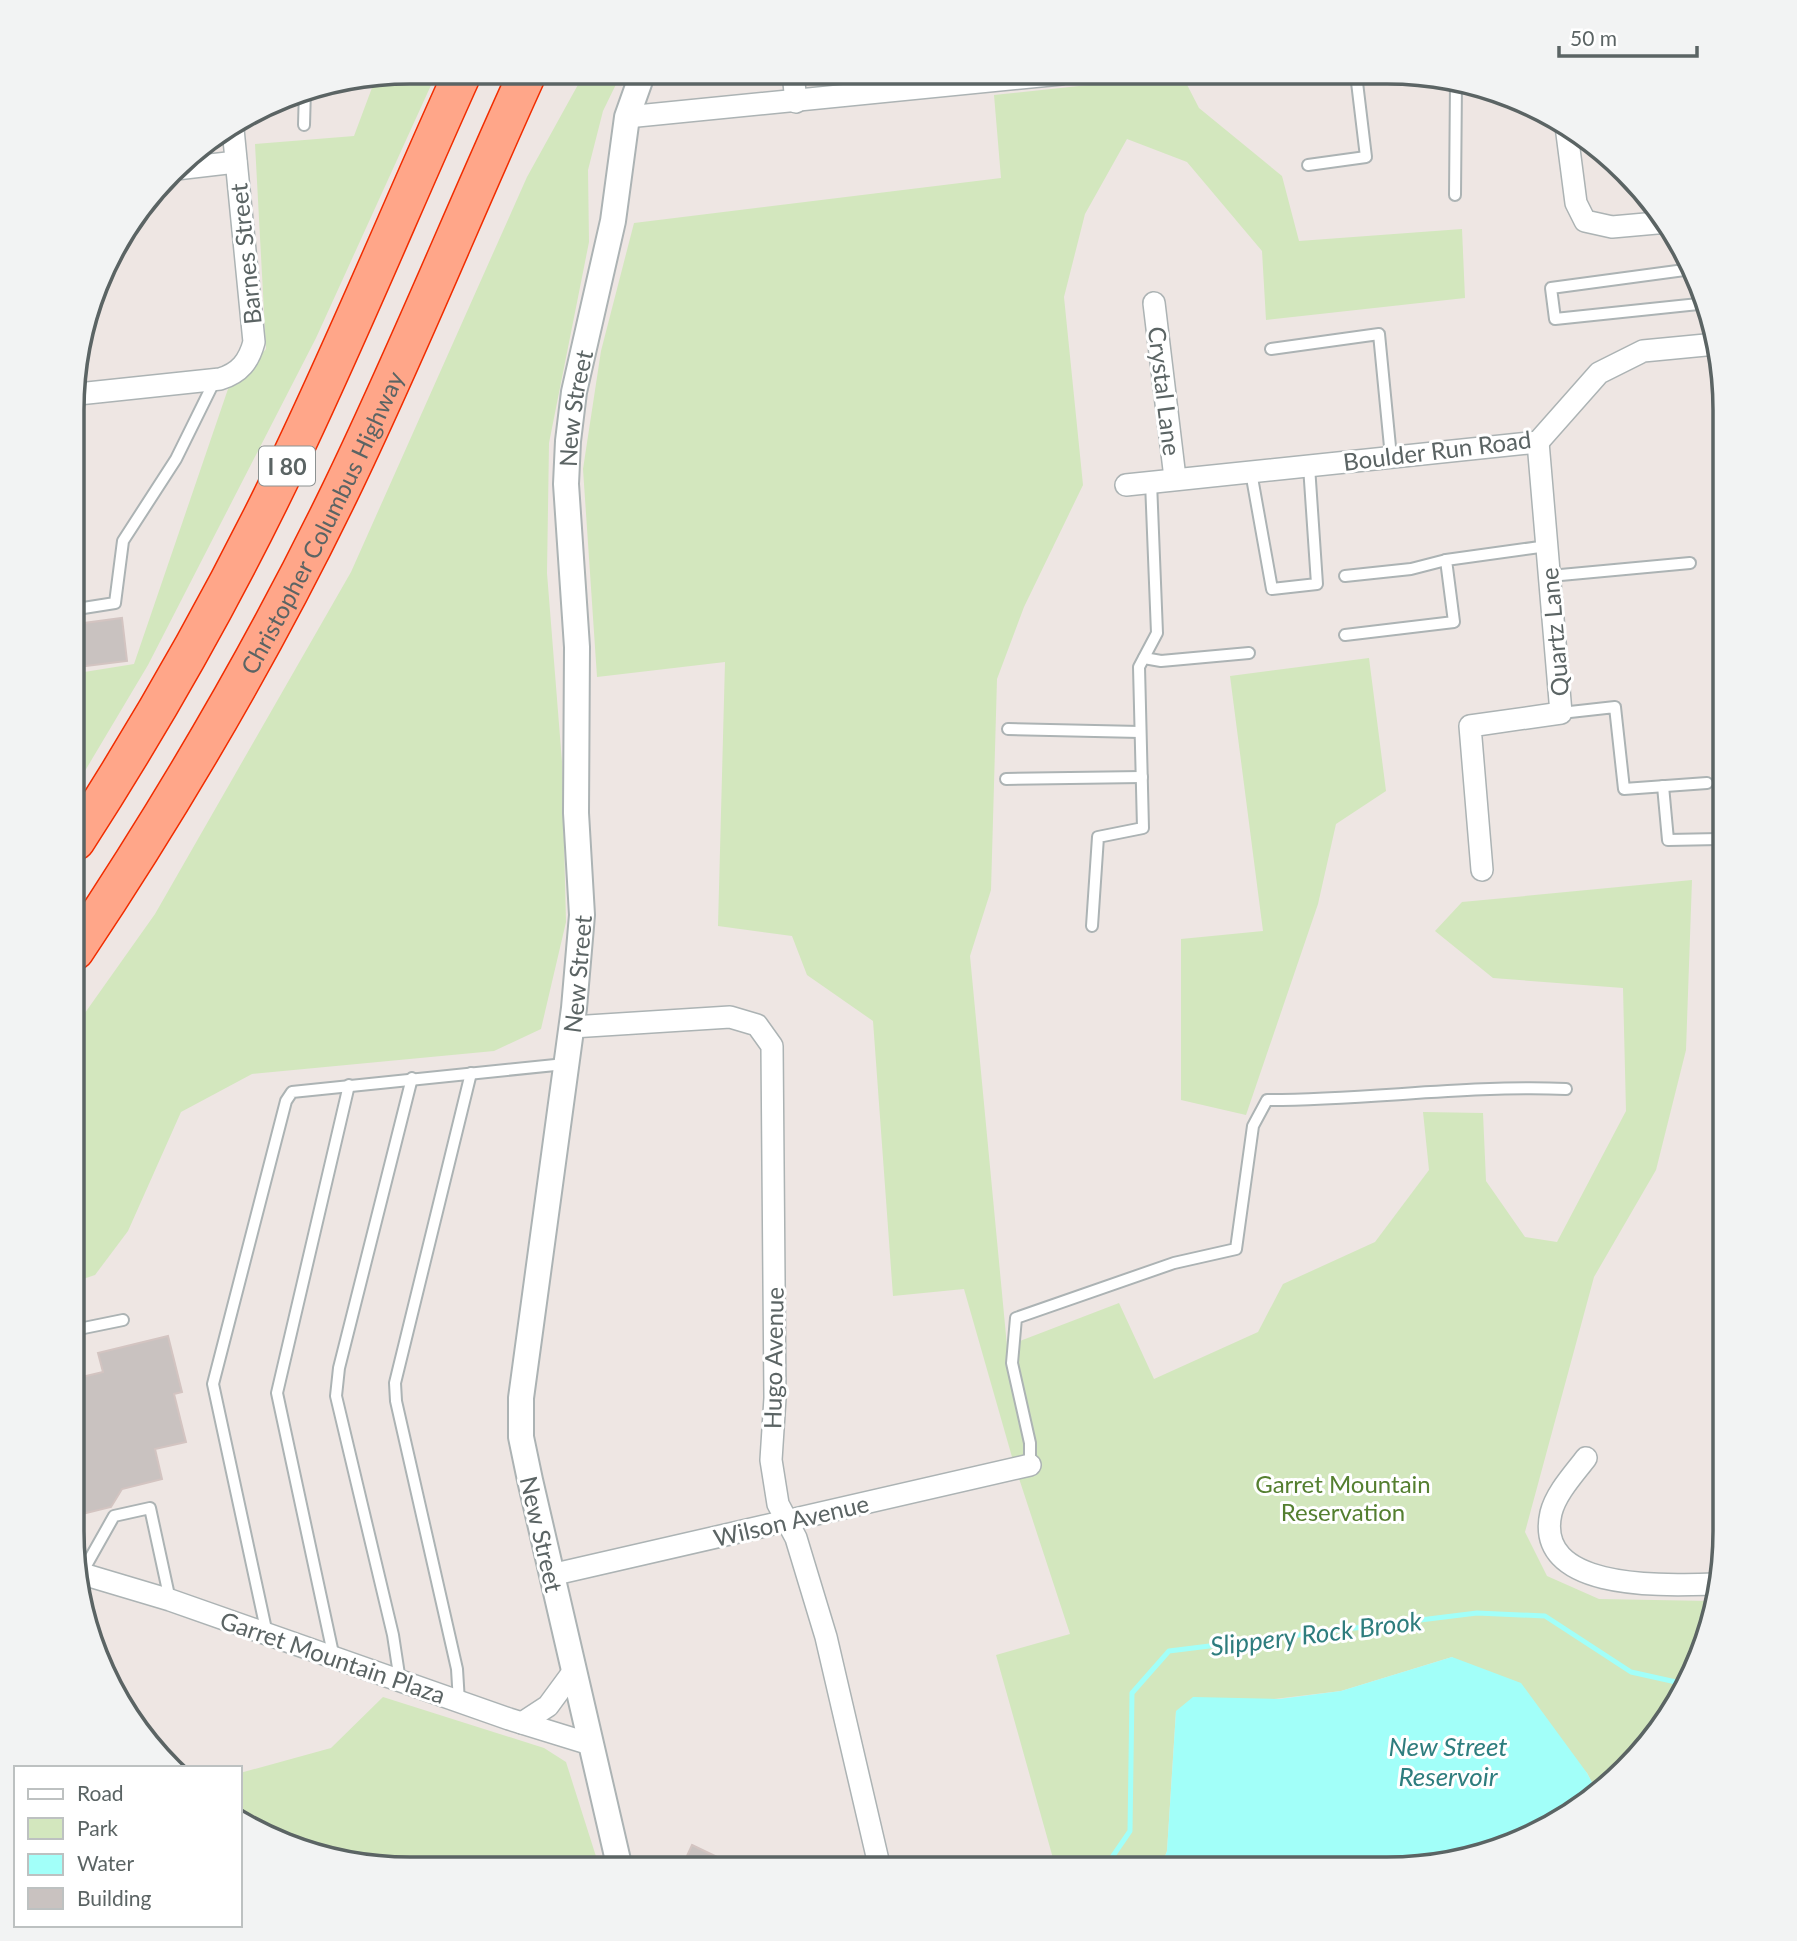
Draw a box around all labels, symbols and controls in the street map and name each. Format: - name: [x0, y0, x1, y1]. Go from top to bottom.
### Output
- scale bar: [1559, 14, 1697, 58]
- text: 50 m: [1570, 25, 1617, 50]
- street label: Barnes Street: [223, 182, 267, 326]
- street label: Crystal Lane: [1143, 325, 1187, 457]
- street label: New Street: [552, 346, 598, 468]
- street label: Christopher Columbus Highway: [234, 366, 409, 679]
- street label: Boulder Run Road: [1341, 424, 1533, 476]
- road number: I 80: [259, 446, 315, 486]
- street label: Quartz Lane: [1534, 566, 1574, 698]
- street label: New Street: [556, 913, 596, 1035]
- street label: Hugo Avenue: [757, 1287, 789, 1429]
- park label: Garret Mountain Reservation: [1255, 1469, 1431, 1526]
- street label: New Street: [515, 1473, 570, 1595]
- street label: Wilson Avenue: [711, 1488, 871, 1552]
- water label: Slippery Rock Brook: [1208, 1604, 1424, 1662]
- street label: Garret Mountain Plaza: [217, 1605, 449, 1709]
- water label: New Street Reservoir: [1388, 1730, 1508, 1792]
- legend: [14, 1766, 242, 1927]
- text: Road: [77, 1780, 124, 1805]
- text: Park: [77, 1815, 118, 1840]
- text: Water: [77, 1850, 134, 1875]
- text: Building: [77, 1885, 152, 1910]

